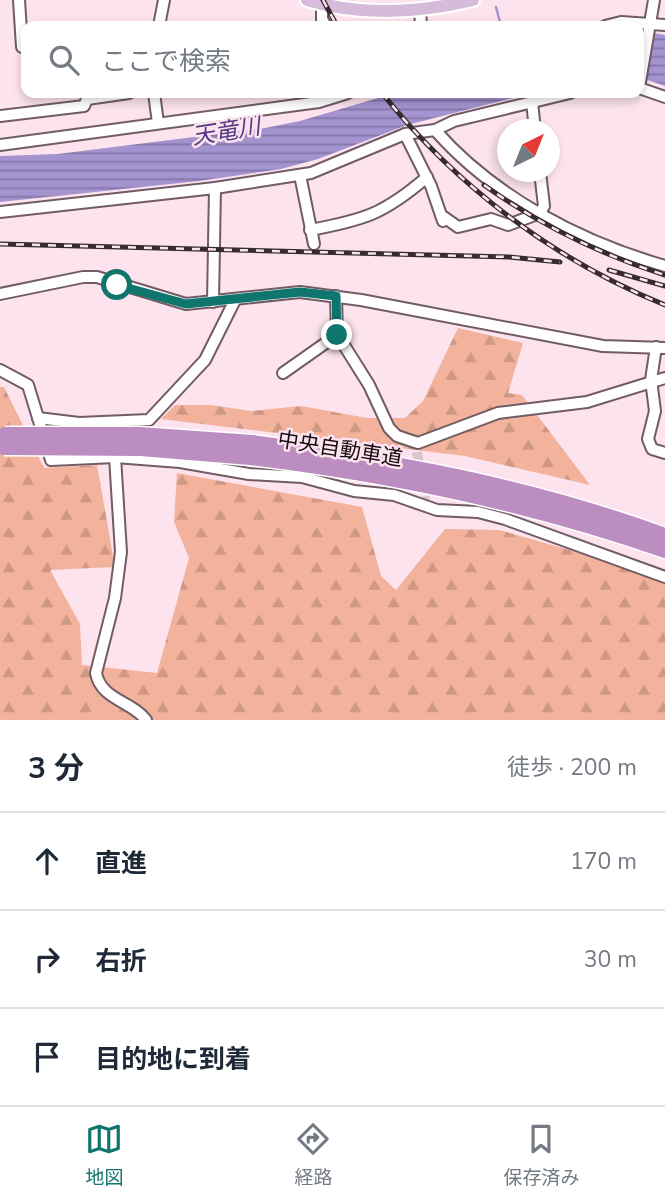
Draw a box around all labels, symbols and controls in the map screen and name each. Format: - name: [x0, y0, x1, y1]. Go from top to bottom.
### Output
- search box: [21, 21, 644, 98]
- icon: search: [45, 41, 83, 79]
- text: ここで検索: [101, 44, 231, 79]
- water label: 天竜川: [190, 110, 266, 152]
- north arrow: [497, 119, 560, 182]
- route start: [101, 269, 132, 300]
- route end: [321, 319, 352, 350]
- street label: 中央自動車道: [276, 425, 404, 473]
- text: 3 分: [28, 748, 84, 789]
- text: 徒歩 · 200 m: [507, 752, 637, 783]
- icon: ahead: [28, 842, 66, 880]
- text: 直進: [95, 846, 147, 881]
- text: 170 m: [570, 846, 637, 877]
- icon: right: [28, 940, 66, 978]
- text: 右折: [95, 944, 147, 979]
- text: 30 m: [584, 944, 637, 975]
- icon: arrive: [28, 1038, 66, 1076]
- text: 目的地に到着: [95, 1042, 251, 1077]
- tab: 地図: [85, 1120, 124, 1191]
- tab: 経路: [294, 1120, 333, 1191]
- tab: 保存済み: [503, 1120, 580, 1191]

